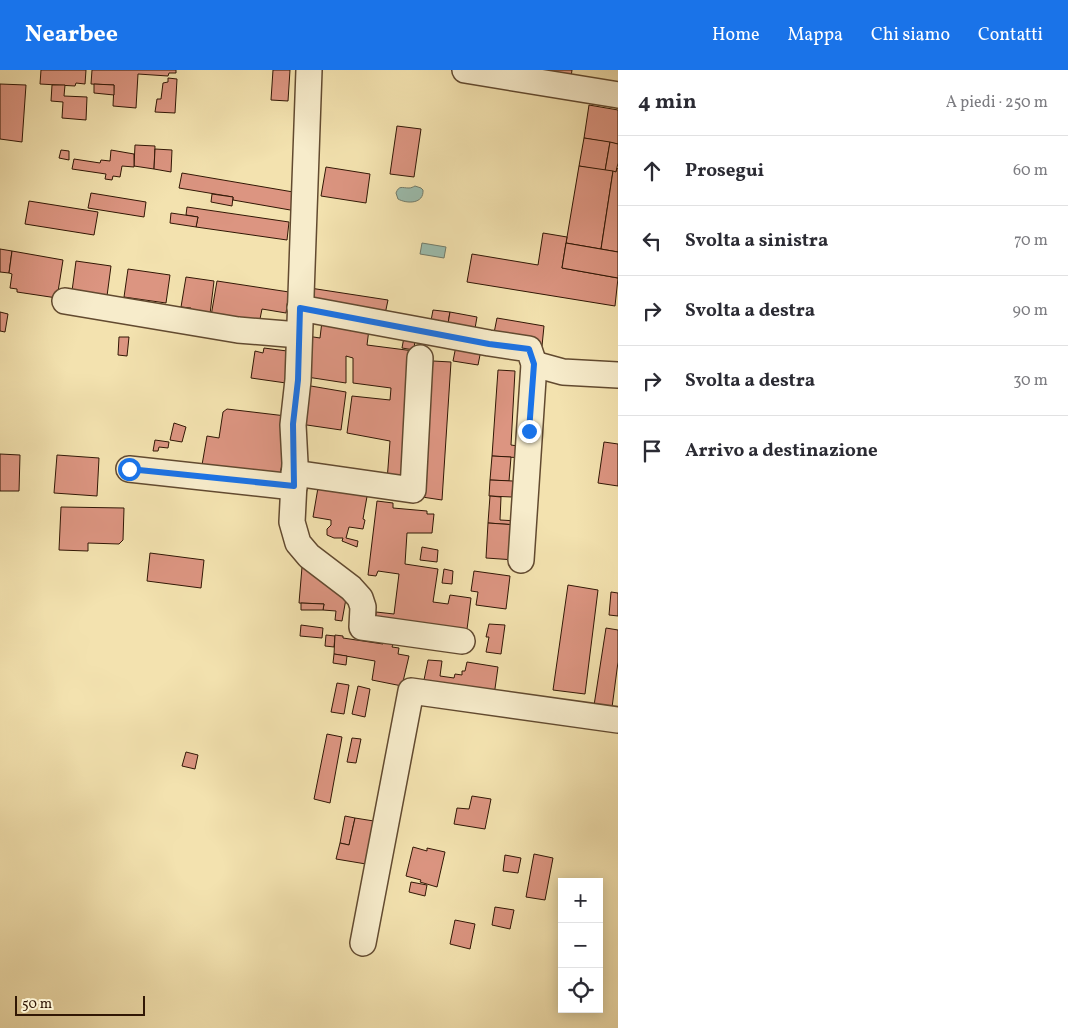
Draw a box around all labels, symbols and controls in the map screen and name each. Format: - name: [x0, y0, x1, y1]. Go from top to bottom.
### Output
- text: Nearbee: [25, 18, 118, 52]
- text: Home: [712, 23, 760, 48]
- text: Mappa: [788, 23, 843, 48]
- text: Chi siamo: [871, 23, 950, 48]
- text: Contatti: [978, 23, 1043, 48]
- text: 4 min: [638, 88, 697, 117]
- text: A piedi · 250 m: [946, 92, 1048, 114]
- icon: ahead: [638, 157, 666, 185]
- text: Prosegui: [685, 158, 764, 184]
- text: 60 m: [1013, 160, 1048, 182]
- icon: left: [638, 227, 666, 255]
- text: Svolta a sinistra: [685, 228, 828, 254]
- text: 70 m: [1014, 230, 1048, 252]
- icon: right: [638, 297, 666, 325]
- text: Svolta a destra: [685, 298, 815, 324]
- text: 90 m: [1012, 300, 1048, 322]
- icon: right: [638, 367, 666, 395]
- text: Svolta a destra: [685, 368, 815, 394]
- text: 30 m: [1013, 370, 1048, 392]
- route end: [518, 420, 541, 443]
- icon: arrive: [638, 437, 666, 465]
- text: Arrivo a destinazione: [685, 438, 878, 464]
- route start: [118, 458, 141, 481]
- map controls: [558, 878, 603, 1013]
- button: +: [558, 878, 603, 923]
- button: −: [558, 923, 603, 968]
- button: locate: [558, 968, 603, 1013]
- scale bar: [15, 993, 145, 1016]
- text: 50 m: [22, 995, 52, 1014]

